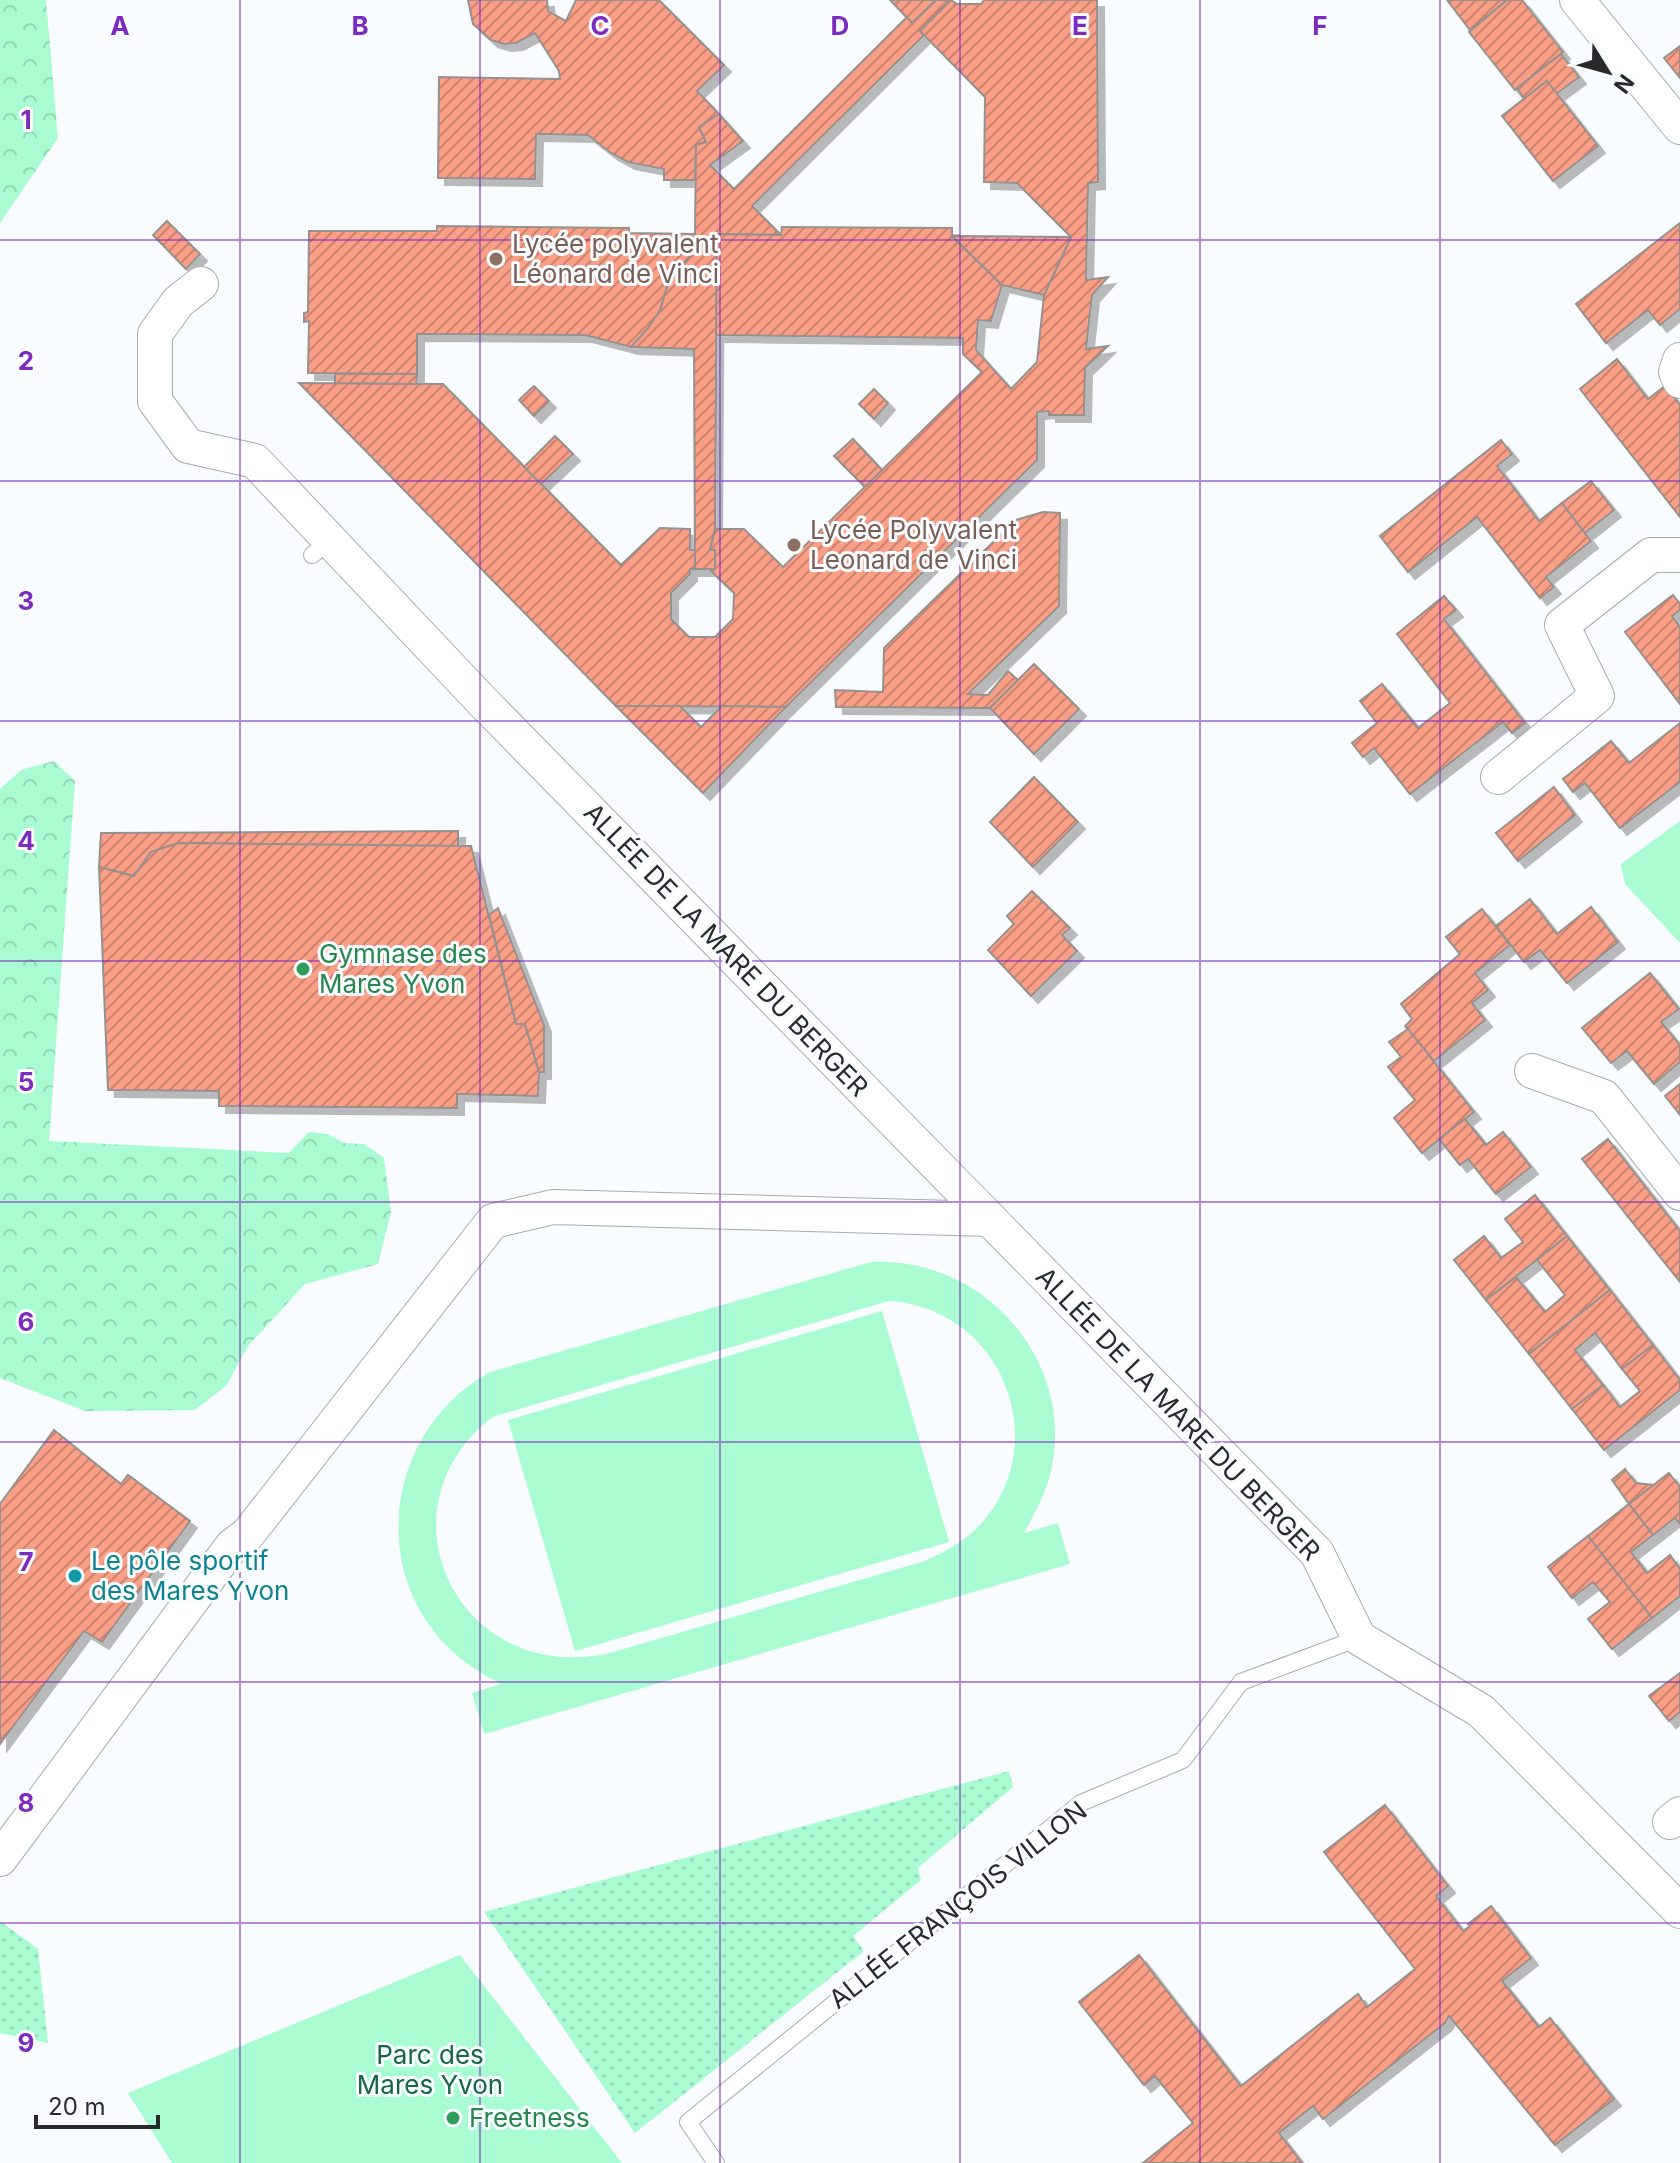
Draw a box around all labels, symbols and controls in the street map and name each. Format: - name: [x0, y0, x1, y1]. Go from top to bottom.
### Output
- text: A: [110, 10, 130, 41]
- text: B: [351, 10, 369, 41]
- text: C: [590, 10, 610, 41]
- text: D: [831, 10, 849, 41]
- text: E: [1072, 10, 1088, 41]
- text: F: [1312, 10, 1328, 41]
- north arrow: [1568, 32, 1648, 112]
- text: N: [1609, 70, 1639, 99]
- text: 1: [20, 104, 32, 135]
- place label: Lycée polyvalent Léonard de Vinci: [512, 228, 719, 289]
- marker: Lycée polyvalent Léonard de Vinci: [487, 250, 505, 268]
- text: 2: [18, 345, 34, 376]
- place label: Lycée Polyvalent Leonard de Vinci: [810, 514, 1017, 575]
- marker: Lycée Polyvalent Leonard de Vinci: [785, 536, 803, 554]
- text: 3: [18, 585, 34, 616]
- street label: ALLÉE DE LA MARE DU BERGER: [578, 797, 875, 1103]
- text: 4: [17, 825, 35, 856]
- place label: Gymnase des Mares Yvon: [319, 938, 487, 999]
- marker: Gymnase des Mares Yvon: [294, 960, 312, 978]
- text: 5: [18, 1066, 34, 1097]
- street label: ALLÉE DE LA MARE DU BERGER: [1030, 1261, 1327, 1567]
- text: 6: [18, 1306, 34, 1337]
- place label: Le pôle sportif des Mares Yvon: [91, 1545, 289, 1606]
- text: 7: [18, 1546, 34, 1577]
- marker: Le pôle sportif des Mares Yvon: [66, 1567, 84, 1585]
- text: 8: [18, 1787, 34, 1818]
- street label: ALLÉE FRANÇOIS VILLON: [823, 1794, 1093, 2015]
- text: 9: [18, 2027, 34, 2058]
- park label: Parc des Mares Yvon: [357, 2039, 503, 2100]
- scale bar: [36, 2079, 158, 2129]
- text: 20 m: [48, 2092, 106, 2121]
- place label: Freetness: [469, 2102, 590, 2133]
- marker: Freetness: [444, 2109, 462, 2127]

